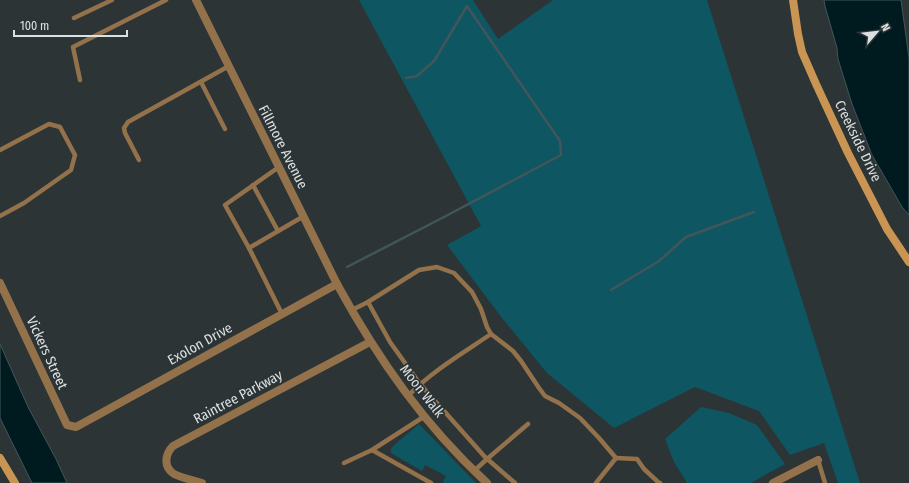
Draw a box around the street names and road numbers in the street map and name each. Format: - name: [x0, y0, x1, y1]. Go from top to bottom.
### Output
- street label: Creekside Drive: [831, 97, 885, 185]
- street label: Fillmore Avenue: [255, 102, 311, 192]
- street label: Vickers Street: [23, 314, 71, 392]
- street label: Exolon Drive: [165, 319, 235, 369]
- street label: Moon Walk: [396, 361, 448, 421]
- street label: Raintree Parkway: [191, 366, 286, 428]

